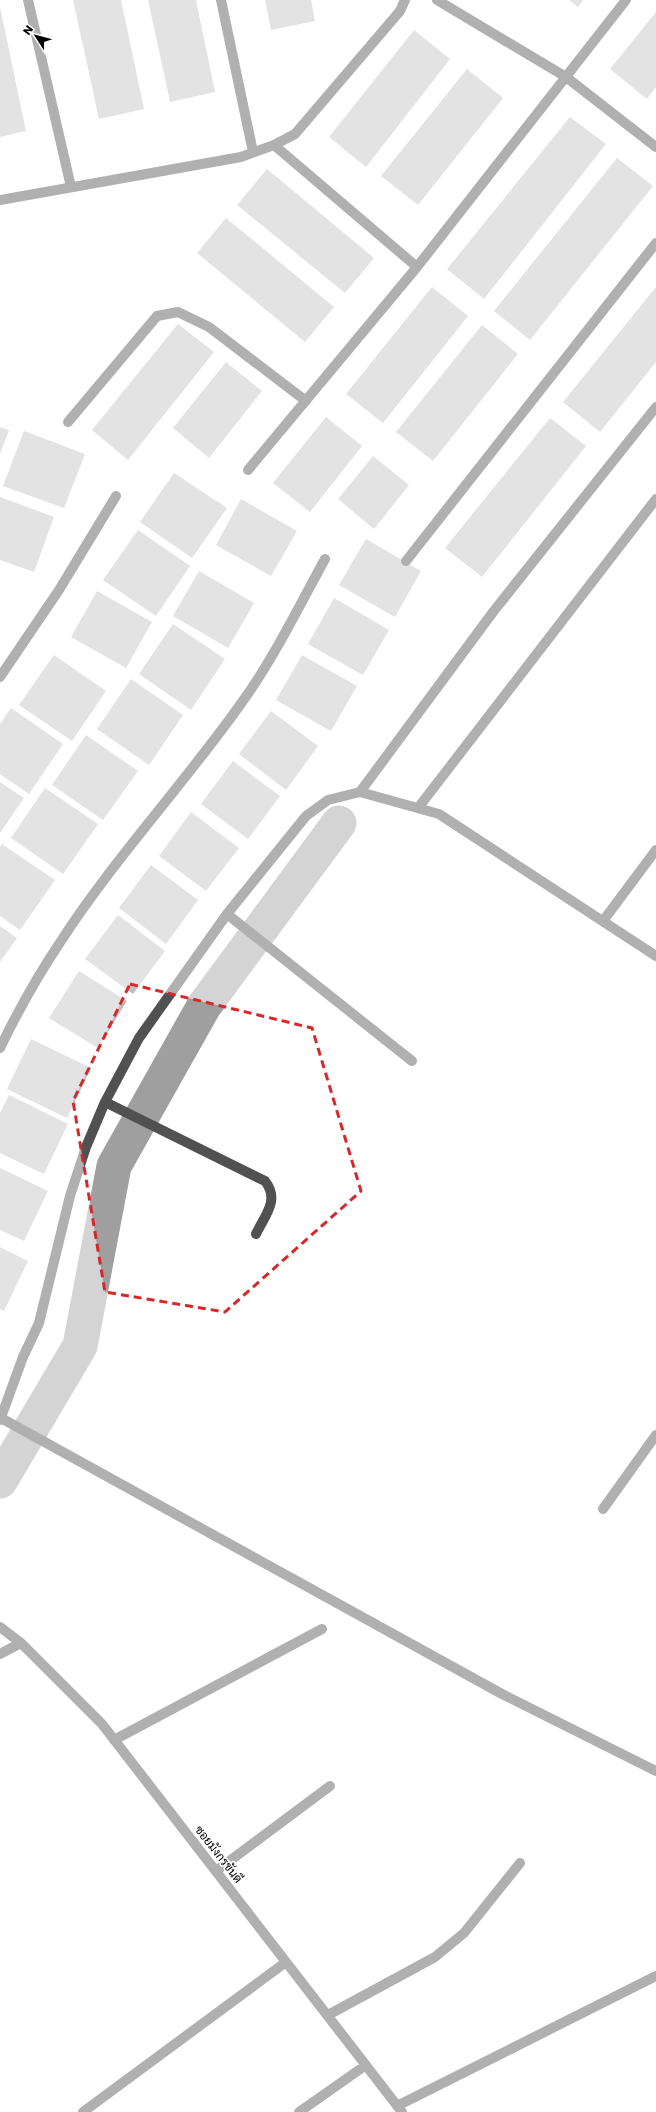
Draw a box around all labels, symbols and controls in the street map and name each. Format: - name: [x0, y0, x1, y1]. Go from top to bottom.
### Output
- north arrow: [16, 16, 56, 56]
- text: N: [19, 22, 37, 38]
- street label: ซอยมังกรขันดี: [191, 1822, 247, 1886]

